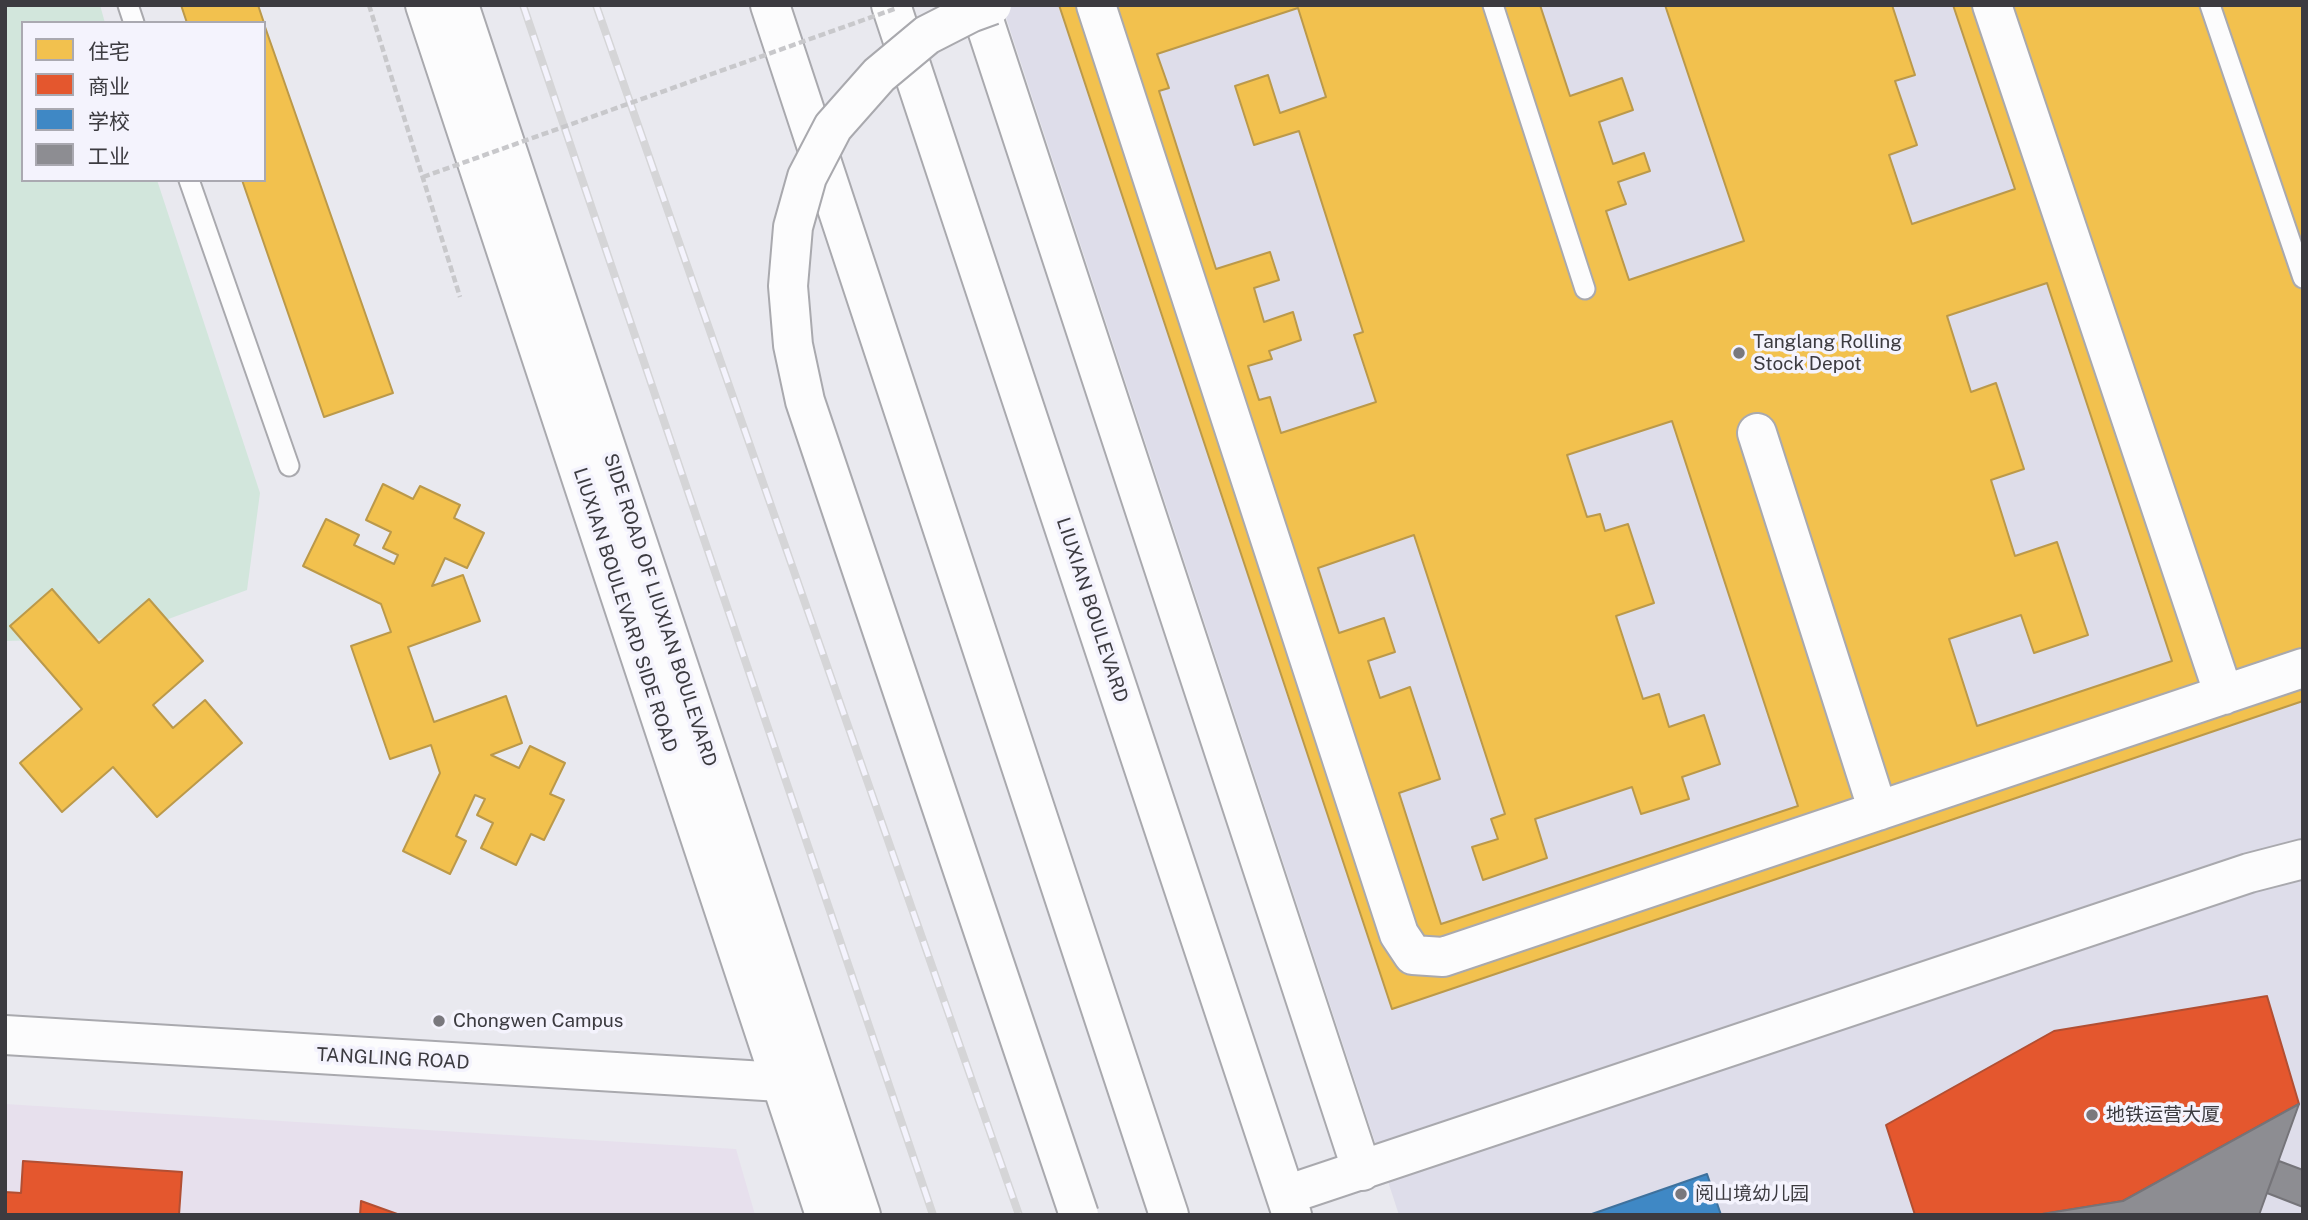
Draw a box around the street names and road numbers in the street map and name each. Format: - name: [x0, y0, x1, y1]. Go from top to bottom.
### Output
- street label: SIDE ROAD OF LIUXIAN BOULEVARD: [599, 451, 721, 769]
- street label: LIUXIAN BOULEVARD SIDE ROAD: [568, 465, 682, 755]
- street label: LIUXIAN BOULEVARD: [1051, 515, 1133, 705]
- street label: TANGLING ROAD: [316, 1044, 470, 1074]

